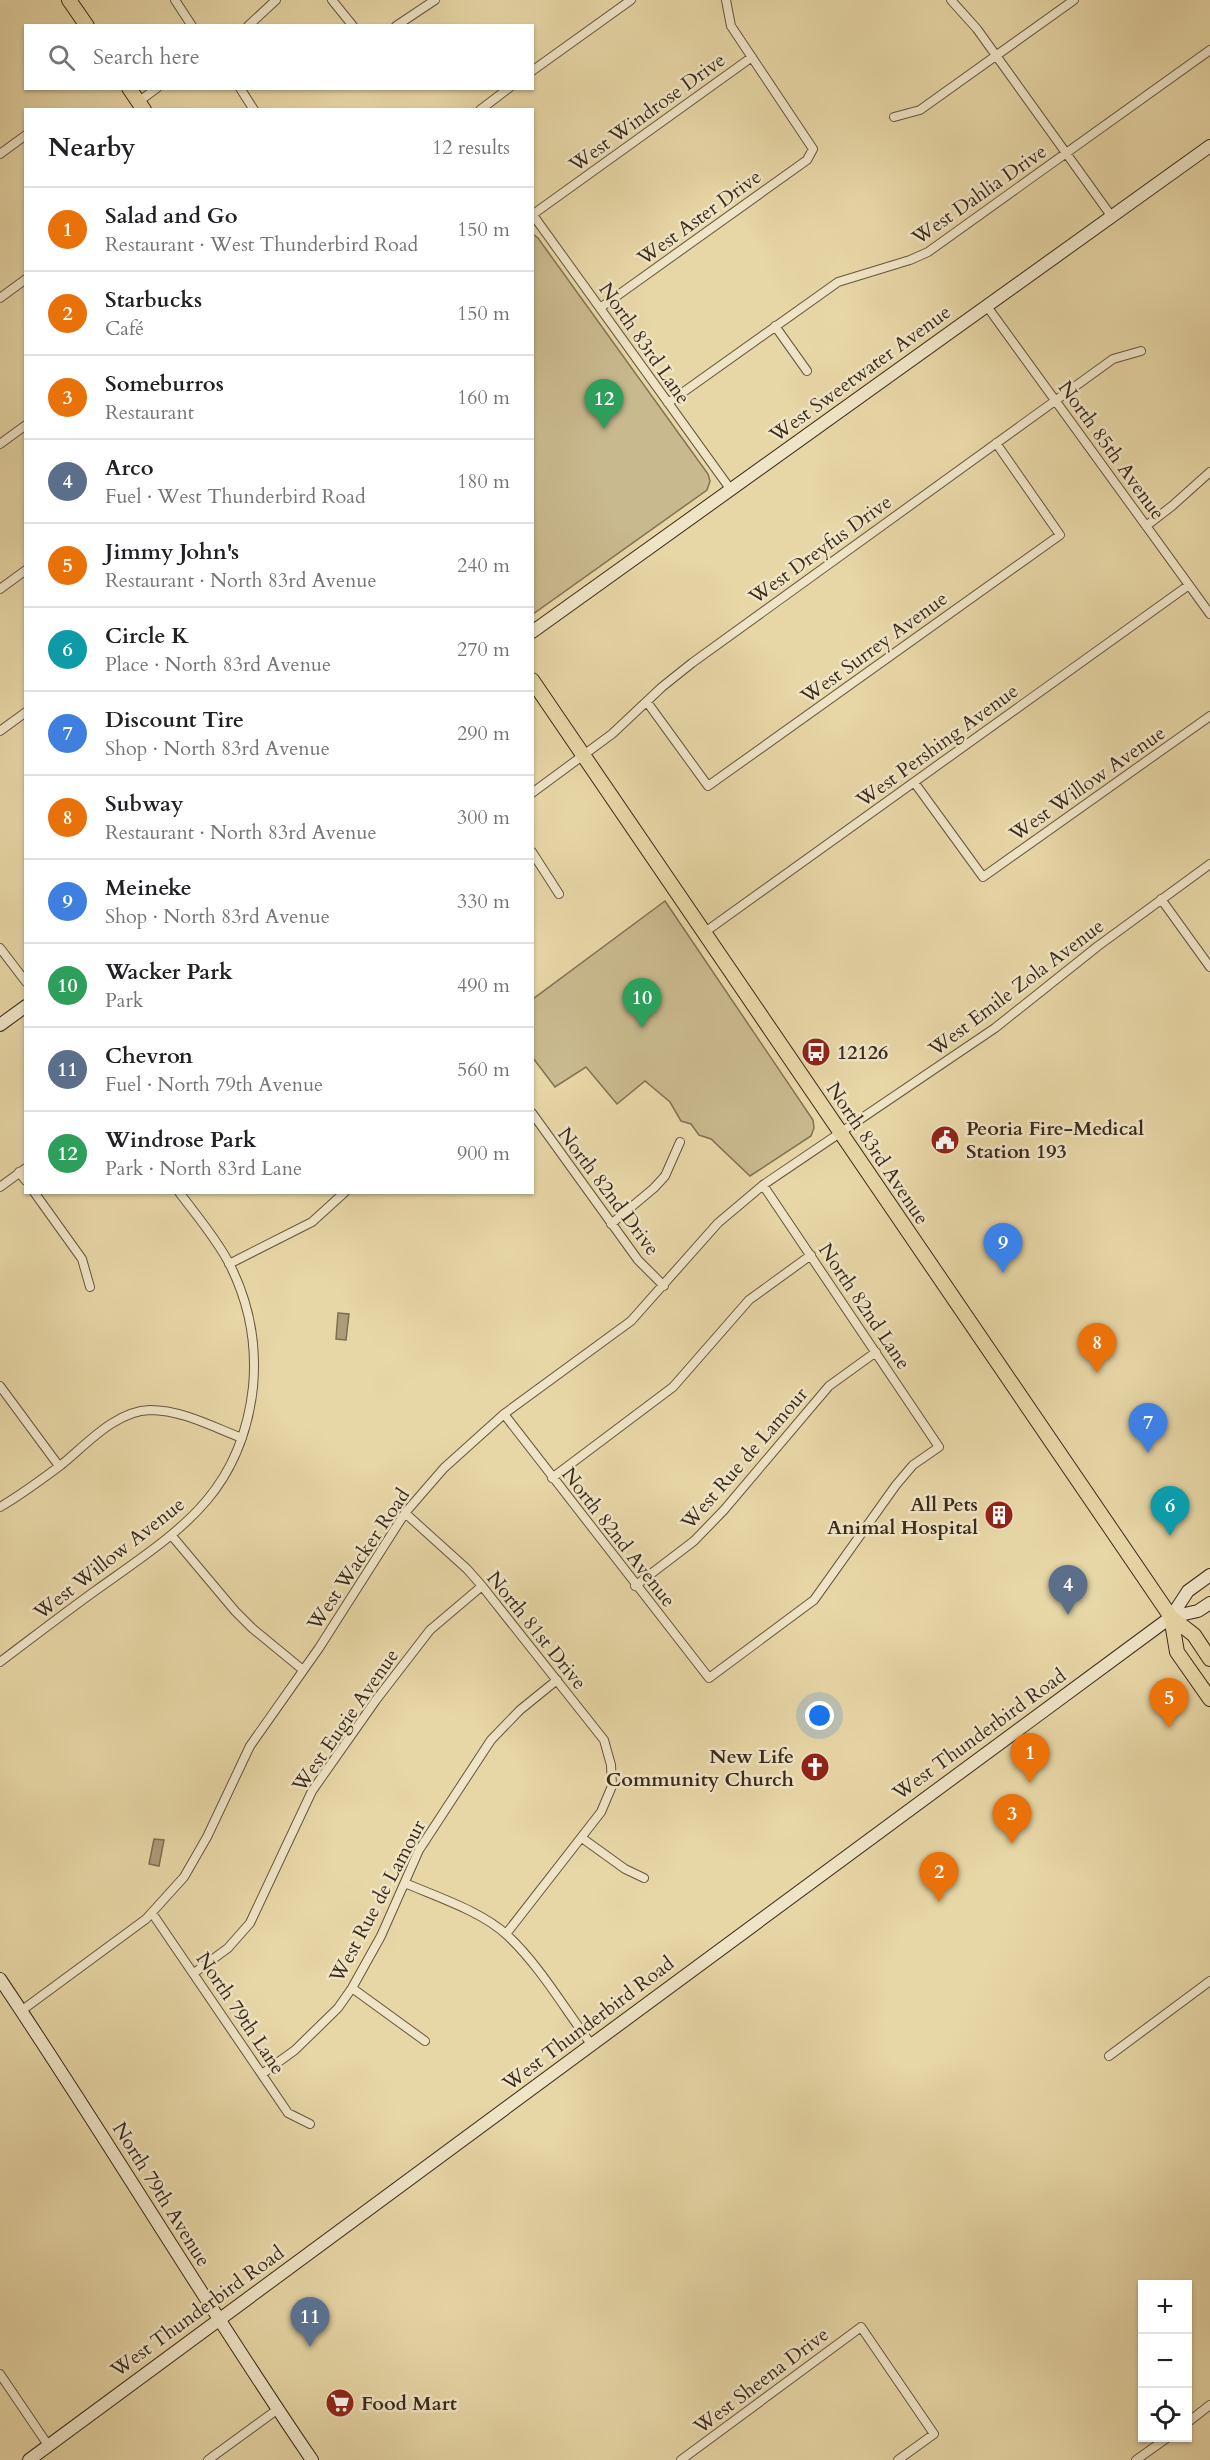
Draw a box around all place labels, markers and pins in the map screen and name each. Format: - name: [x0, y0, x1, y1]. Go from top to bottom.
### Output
- pin: 12: [584, 380, 624, 429]
- pin: 10: [622, 978, 662, 1028]
- bus stop icon: 12126: [800, 1036, 832, 1068]
- place label: 12126: [837, 1039, 888, 1066]
- place label: Peoria Fire-Medical Station 193: [966, 1115, 1144, 1165]
- public building icon: Peoria Fire-Medical Station 193: [929, 1124, 961, 1156]
- pin: 9: [984, 1224, 1022, 1273]
- pin: 8: [1078, 1324, 1116, 1373]
- pin: 7: [1128, 1404, 1168, 1453]
- pin: 6: [1150, 1486, 1190, 1536]
- place label: All Pets Animal Hospital: [827, 1491, 978, 1541]
- building icon: All Pets Animal Hospital: [983, 1499, 1015, 1531]
- pin: 4: [1048, 1566, 1088, 1615]
- pin: 5: [1150, 1678, 1188, 1728]
- pin: 1: [1010, 1734, 1050, 1783]
- place label: New Life Community Church: [606, 1743, 795, 1793]
- church icon: New Life Community Church: [799, 1751, 831, 1783]
- pin: 3: [992, 1794, 1032, 1844]
- pin: 2: [920, 1852, 958, 1902]
- pin: 11: [290, 2298, 330, 2347]
- supermarket icon: Food Mart: [324, 2387, 356, 2419]
- place label: Food Mart: [361, 2390, 457, 2417]

